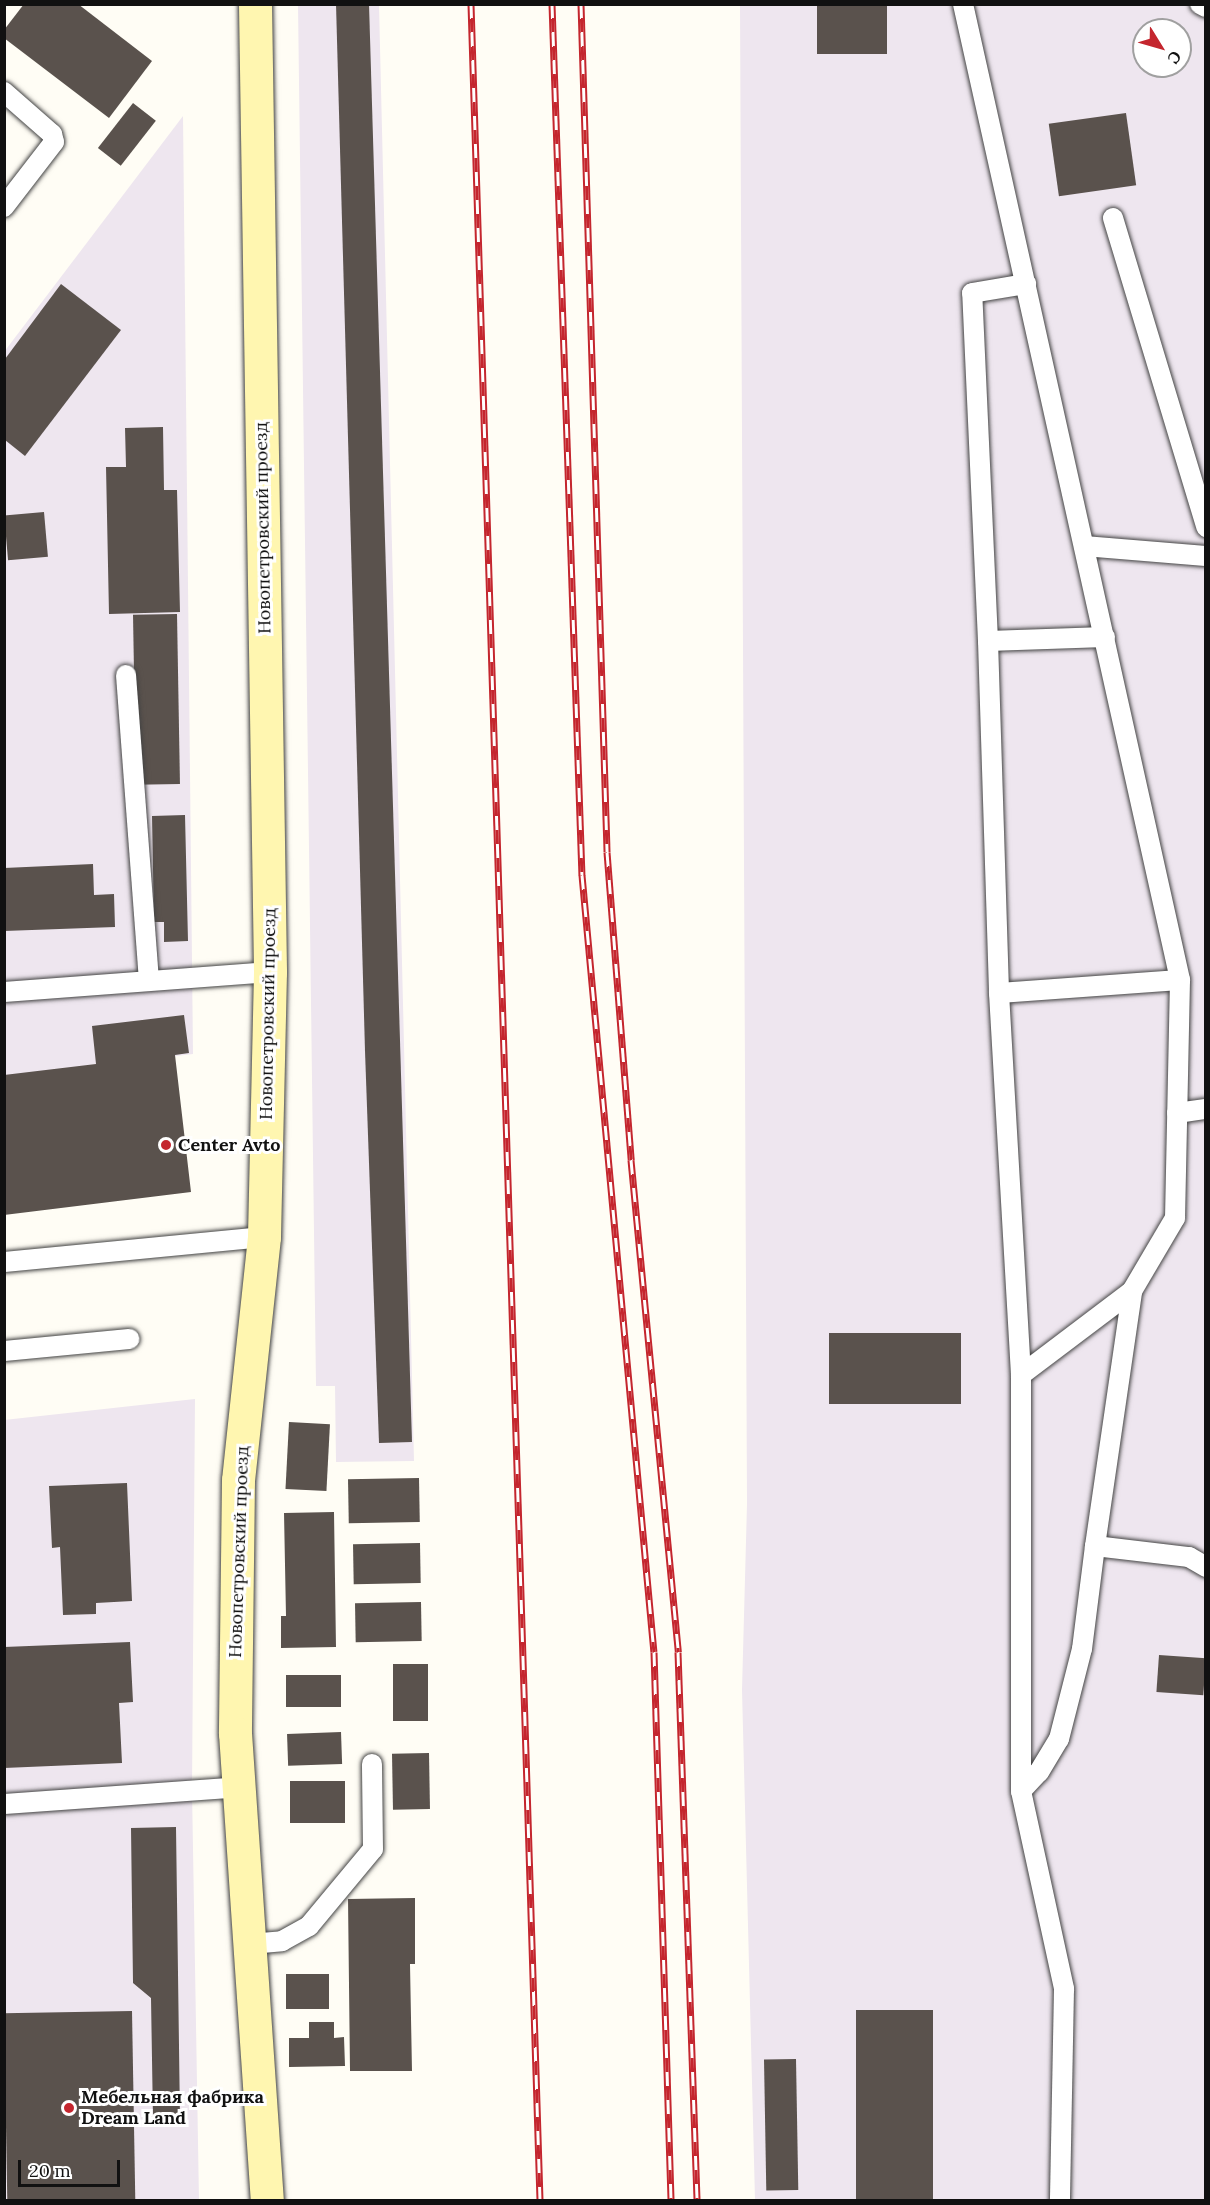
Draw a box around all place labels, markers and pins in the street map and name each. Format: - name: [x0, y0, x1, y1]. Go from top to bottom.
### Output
- place label: Center Avto: [178, 1134, 280, 1156]
- marker: Center Avto: [159, 1138, 173, 1152]
- place label: Мебельная фабрика Dream Land: [81, 2087, 264, 2130]
- marker: Мебельная фабрика Dream Land: [62, 2101, 76, 2115]

